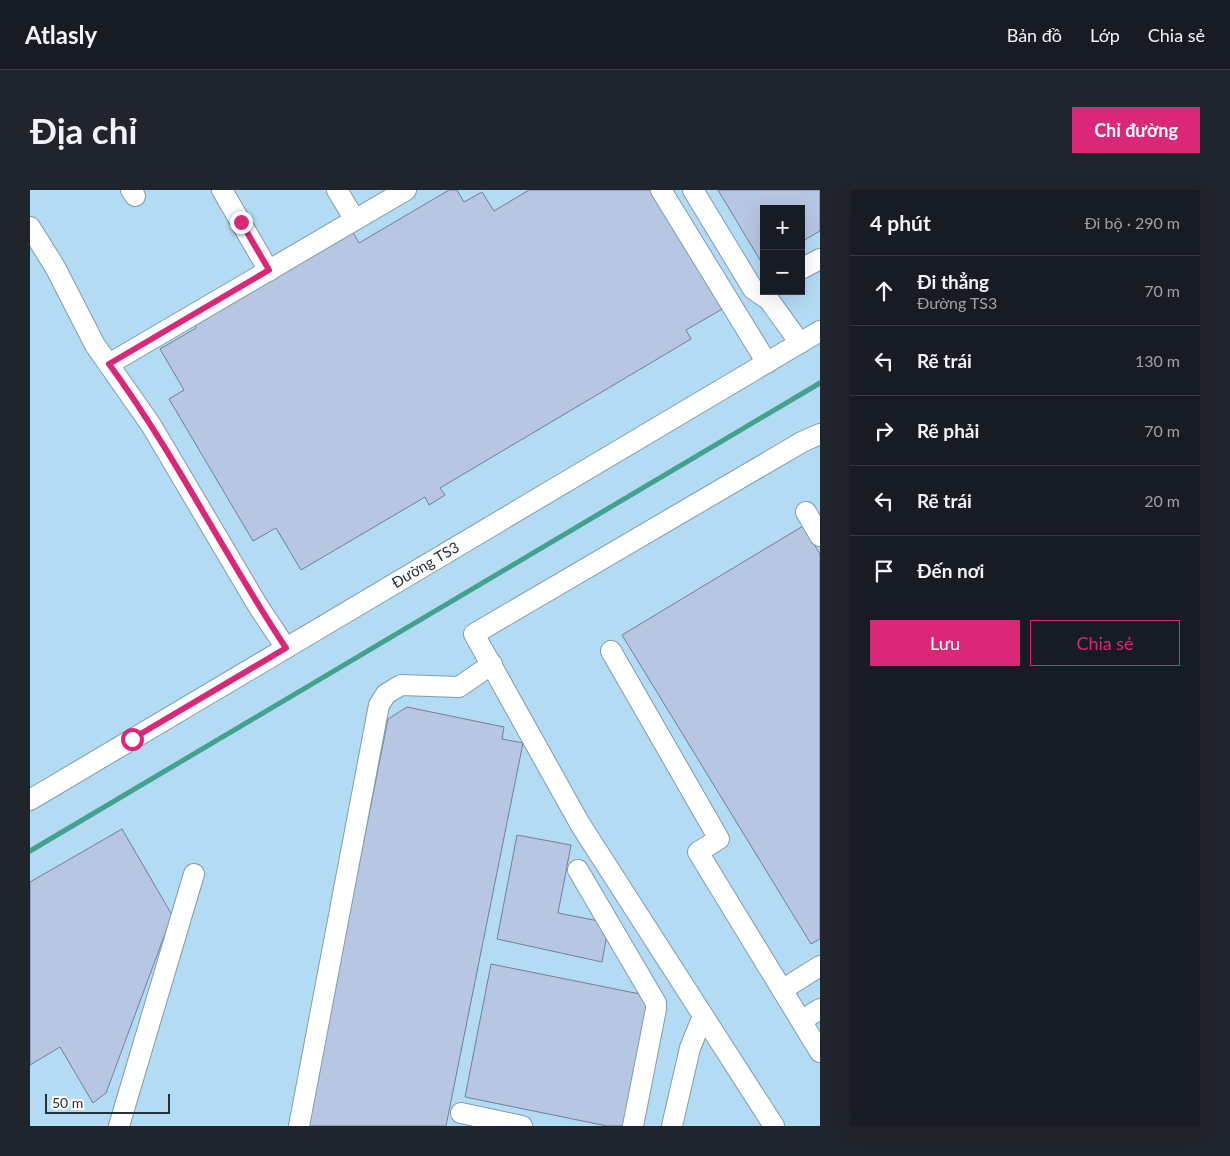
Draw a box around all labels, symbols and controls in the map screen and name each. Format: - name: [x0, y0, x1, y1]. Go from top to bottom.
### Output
- text: Atlasly: [25, 20, 97, 49]
- text: Bản đồ: [1007, 24, 1062, 46]
- text: Lớp: [1090, 24, 1120, 46]
- text: Chia sẻ: [1148, 24, 1205, 46]
- button: Chỉ đường: [1072, 107, 1200, 153]
- text: Địa chỉ: [30, 109, 137, 151]
- map controls: [760, 205, 805, 295]
- button: +: [760, 205, 805, 250]
- text: 4 phút: [870, 210, 931, 235]
- route end: [230, 211, 253, 234]
- text: Đi bộ · 290 m: [1084, 213, 1180, 232]
- button: −: [760, 250, 805, 295]
- text: Đi thẳng: [917, 270, 989, 293]
- icon: ahead: [870, 277, 898, 305]
- text: 70 m: [1144, 281, 1180, 300]
- text: Đường TS3: [917, 293, 997, 312]
- icon: left: [870, 347, 898, 375]
- text: Rẽ trái: [917, 349, 972, 372]
- text: 130 m: [1135, 351, 1180, 370]
- icon: right: [870, 417, 898, 445]
- text: Rẽ phải: [917, 419, 979, 442]
- text: 70 m: [1144, 421, 1180, 440]
- icon: left: [870, 487, 898, 515]
- text: Rẽ trái: [917, 489, 972, 512]
- text: 20 m: [1144, 491, 1180, 510]
- street label: Đường TS3: [388, 537, 462, 591]
- icon: arrive: [870, 557, 898, 585]
- text: Đến nơi: [917, 559, 984, 582]
- button: Lưu: [870, 620, 1020, 666]
- button: Chia sẻ: [1030, 620, 1180, 666]
- route start: [121, 728, 144, 751]
- scale bar: [45, 1091, 170, 1114]
- text: 50 m: [52, 1094, 83, 1111]

